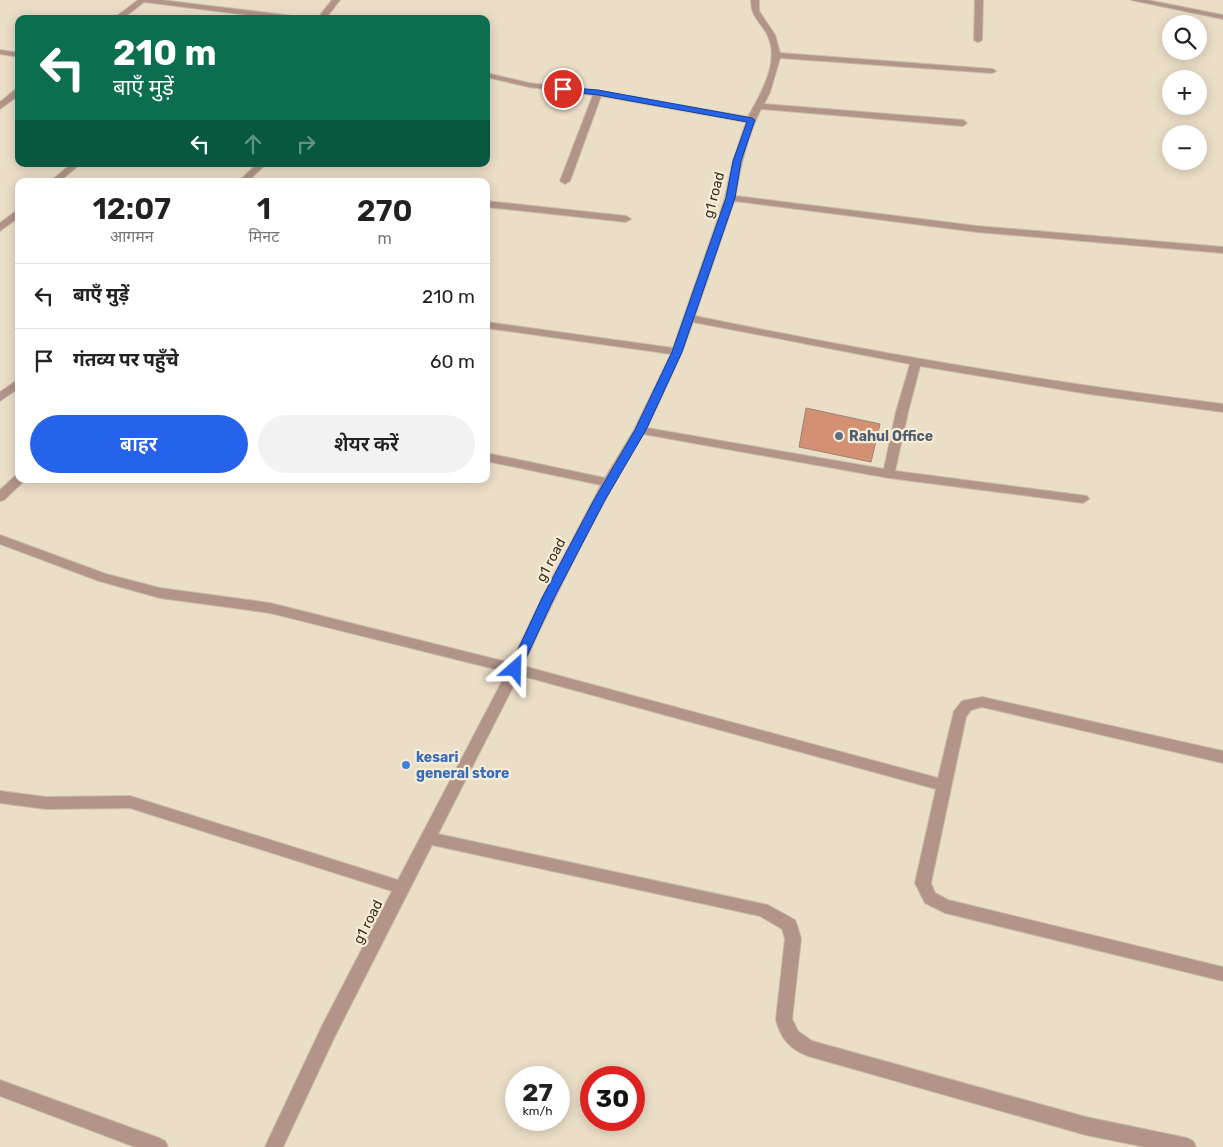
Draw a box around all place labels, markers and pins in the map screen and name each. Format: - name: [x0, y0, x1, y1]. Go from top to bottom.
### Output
- pin: [542, 68, 584, 110]
- place label: Rahul Office: [849, 428, 933, 445]
- marker: Rahul Office: [833, 430, 845, 442]
- place label: kesari general store: [416, 749, 509, 782]
- marker: kesari general store: [400, 759, 412, 771]

